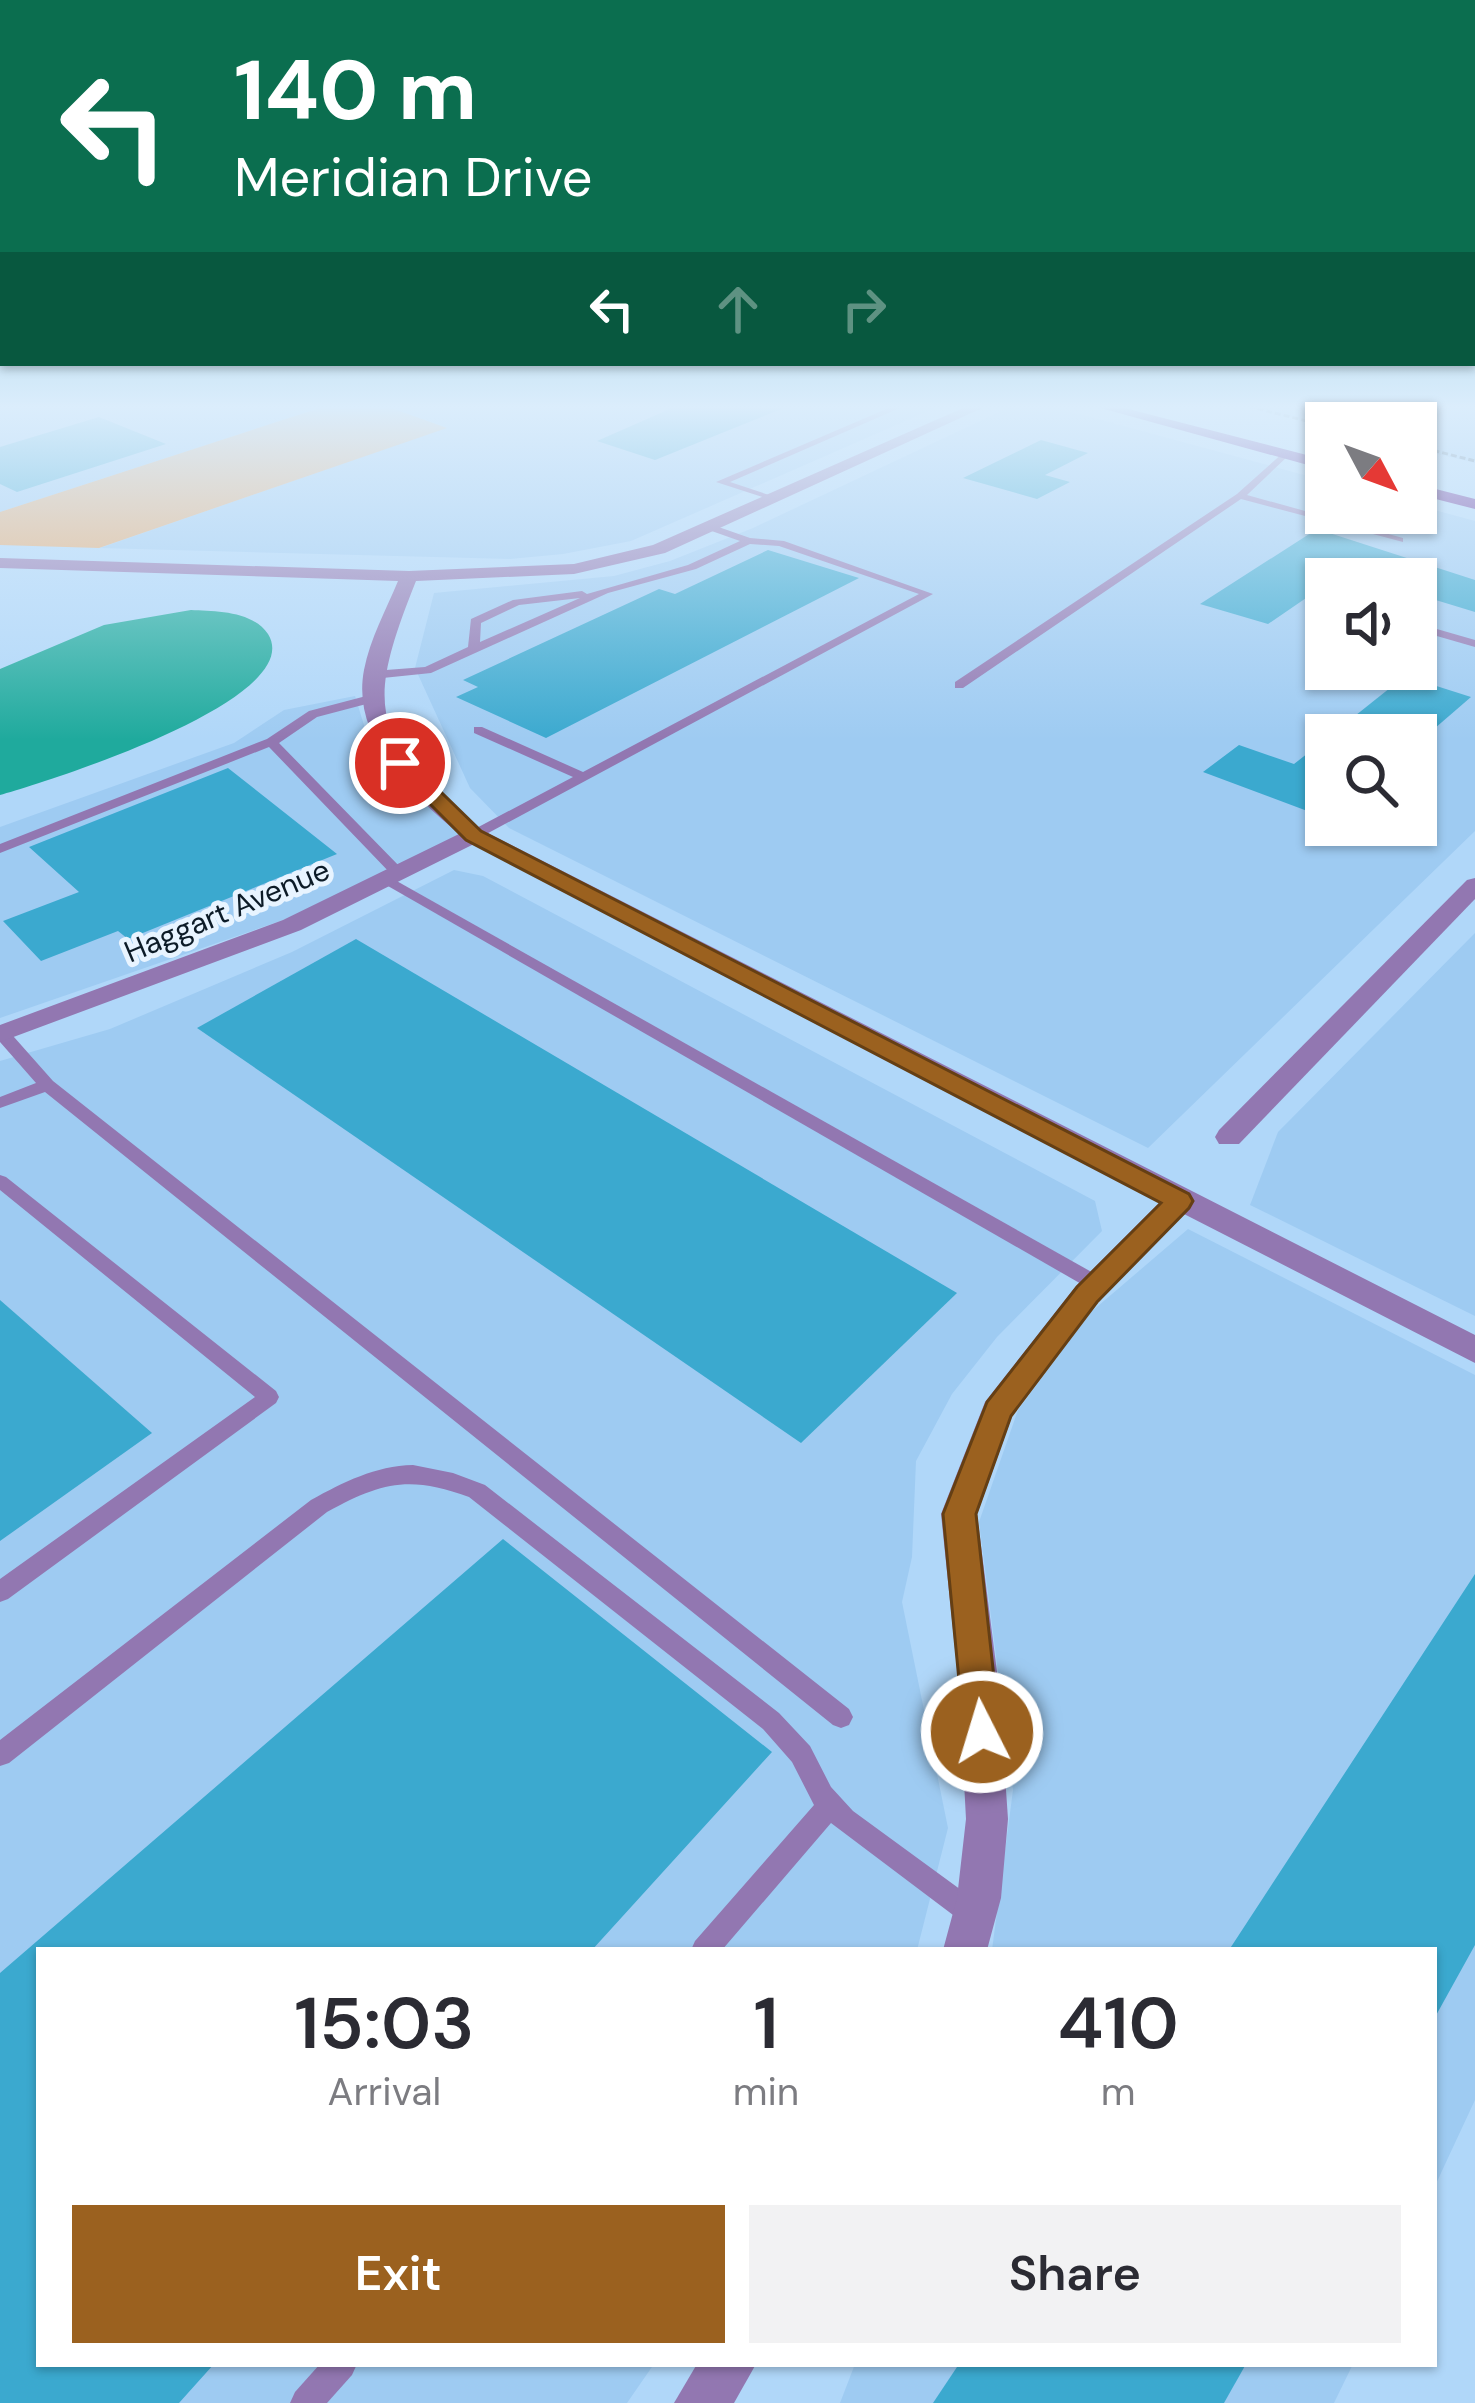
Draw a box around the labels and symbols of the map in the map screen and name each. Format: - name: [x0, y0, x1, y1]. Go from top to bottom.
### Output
- north arrow: [1305, 402, 1437, 534]
- pin: [349, 712, 451, 814]
- street label: Haggart Avenue: [118, 850, 335, 971]
- position arrow: [919, 1669, 1045, 1795]

